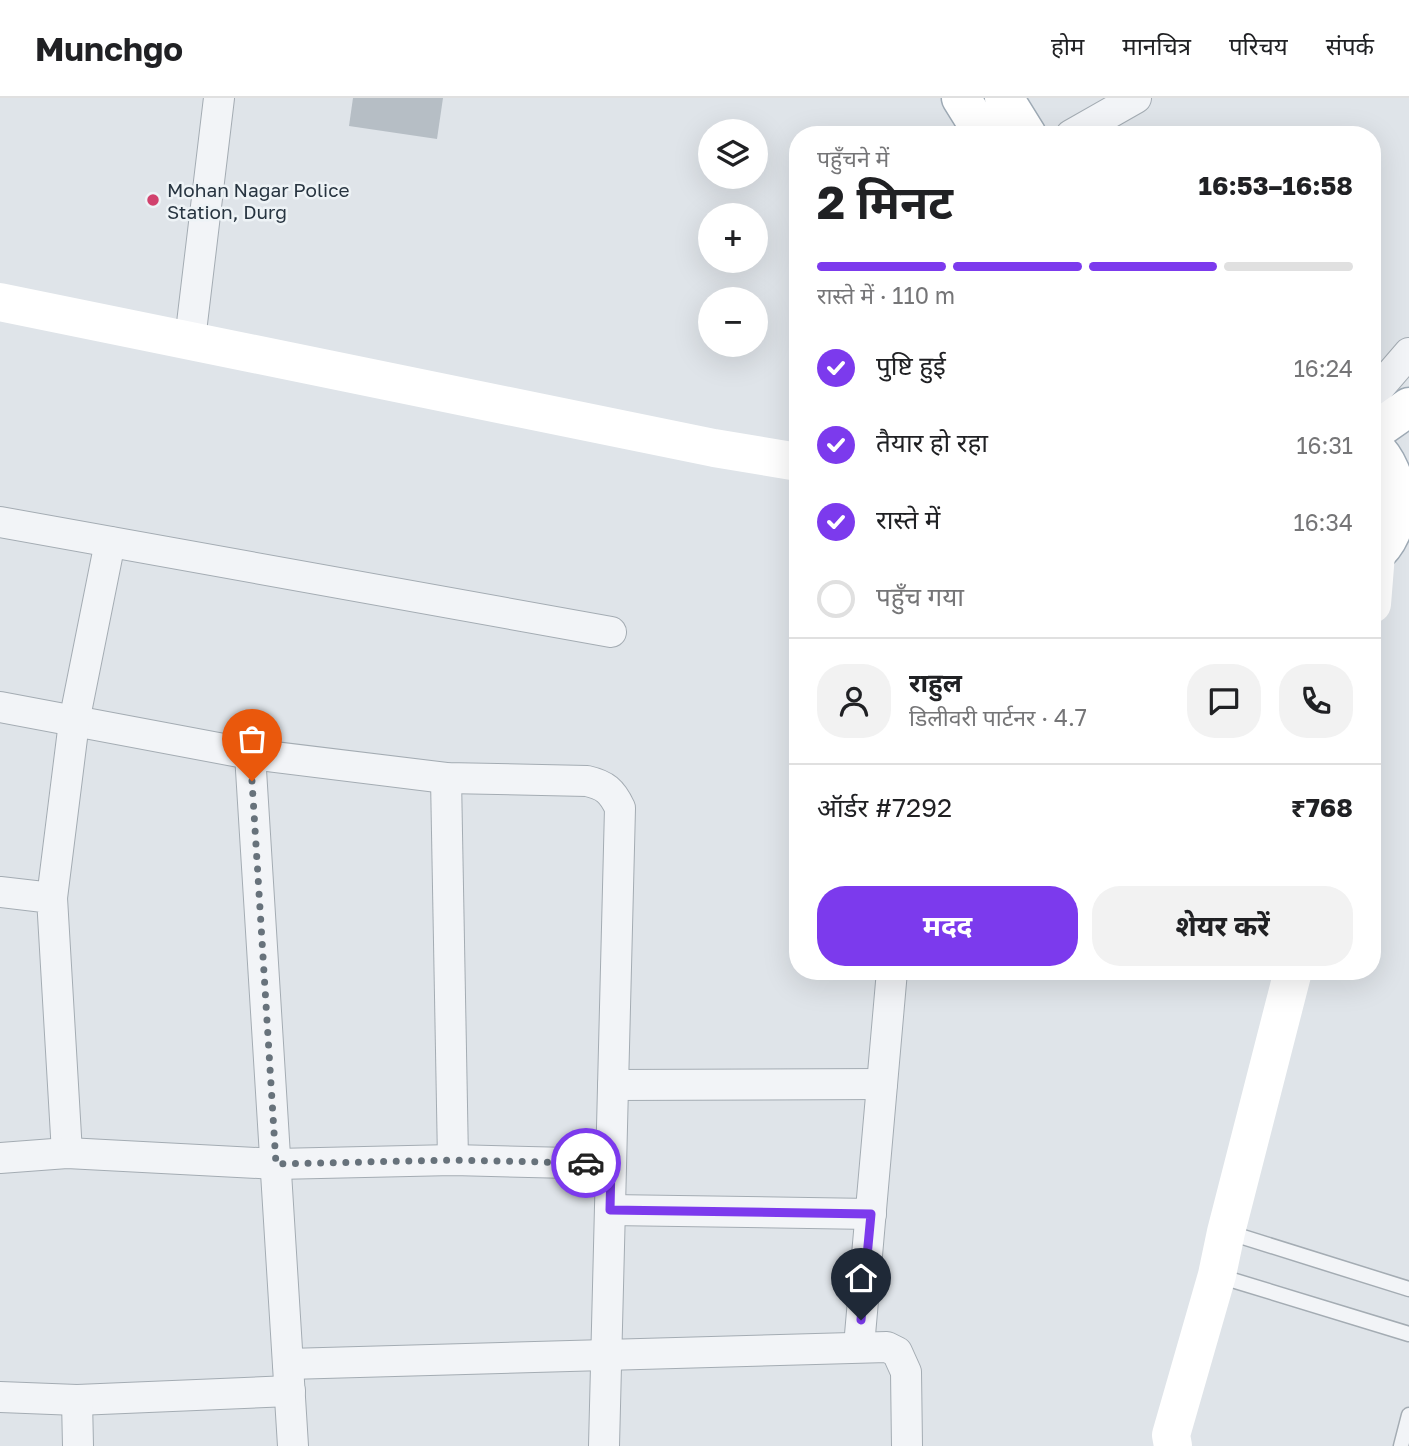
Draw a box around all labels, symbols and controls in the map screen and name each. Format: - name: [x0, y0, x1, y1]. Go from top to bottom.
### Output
- text: Munchgo: [35, 29, 183, 68]
- text: होम: [1051, 31, 1084, 60]
- text: मानचित्र: [1122, 31, 1191, 60]
- text: परिचय: [1229, 31, 1288, 60]
- text: संपर्क: [1326, 31, 1374, 60]
- map controls: [698, 119, 768, 357]
- button: layers: [698, 119, 768, 189]
- text: पहुँचने में: [817, 144, 889, 172]
- text: 16:53–16:58: [1199, 170, 1353, 201]
- text: 2 मिनट: [817, 174, 953, 229]
- place label: Mohan Nagar Police Station, Durg: [167, 178, 350, 223]
- marker: Mohan Nagar Police Station, Durg: [145, 192, 161, 208]
- button: +: [698, 203, 768, 273]
- text: रास्ते में · 110 m: [817, 281, 955, 309]
- button: −: [698, 287, 768, 357]
- icon: check: [817, 349, 855, 387]
- text: पुष्टि हुई: [876, 350, 946, 381]
- text: 16:24: [1294, 354, 1353, 382]
- icon: check: [817, 426, 855, 464]
- text: तैयार हो रहा: [876, 427, 988, 458]
- text: 16:31: [1296, 431, 1353, 459]
- icon: check: [817, 503, 855, 541]
- text: रास्ते में: [876, 504, 940, 535]
- text: 16:34: [1294, 508, 1353, 536]
- text: पहुँच गया: [876, 581, 964, 612]
- button: person: [817, 664, 891, 738]
- button: chat: [1187, 664, 1261, 738]
- button: phone: [1279, 664, 1353, 738]
- text: राहुल: [909, 667, 962, 698]
- text: डिलीवरी पार्टनर · 4.7: [909, 703, 1087, 731]
- pin: [222, 709, 282, 781]
- icon: bag: [233, 720, 271, 758]
- text: ऑर्डर #7292: [817, 792, 952, 823]
- text: ₹768: [1291, 792, 1353, 823]
- button: मदद: [817, 886, 1078, 966]
- button: शेयर करें: [1092, 886, 1353, 966]
- courier: [551, 1128, 621, 1198]
- icon: car: [567, 1144, 605, 1182]
- pin: [831, 1248, 891, 1320]
- icon: home: [842, 1259, 880, 1297]

